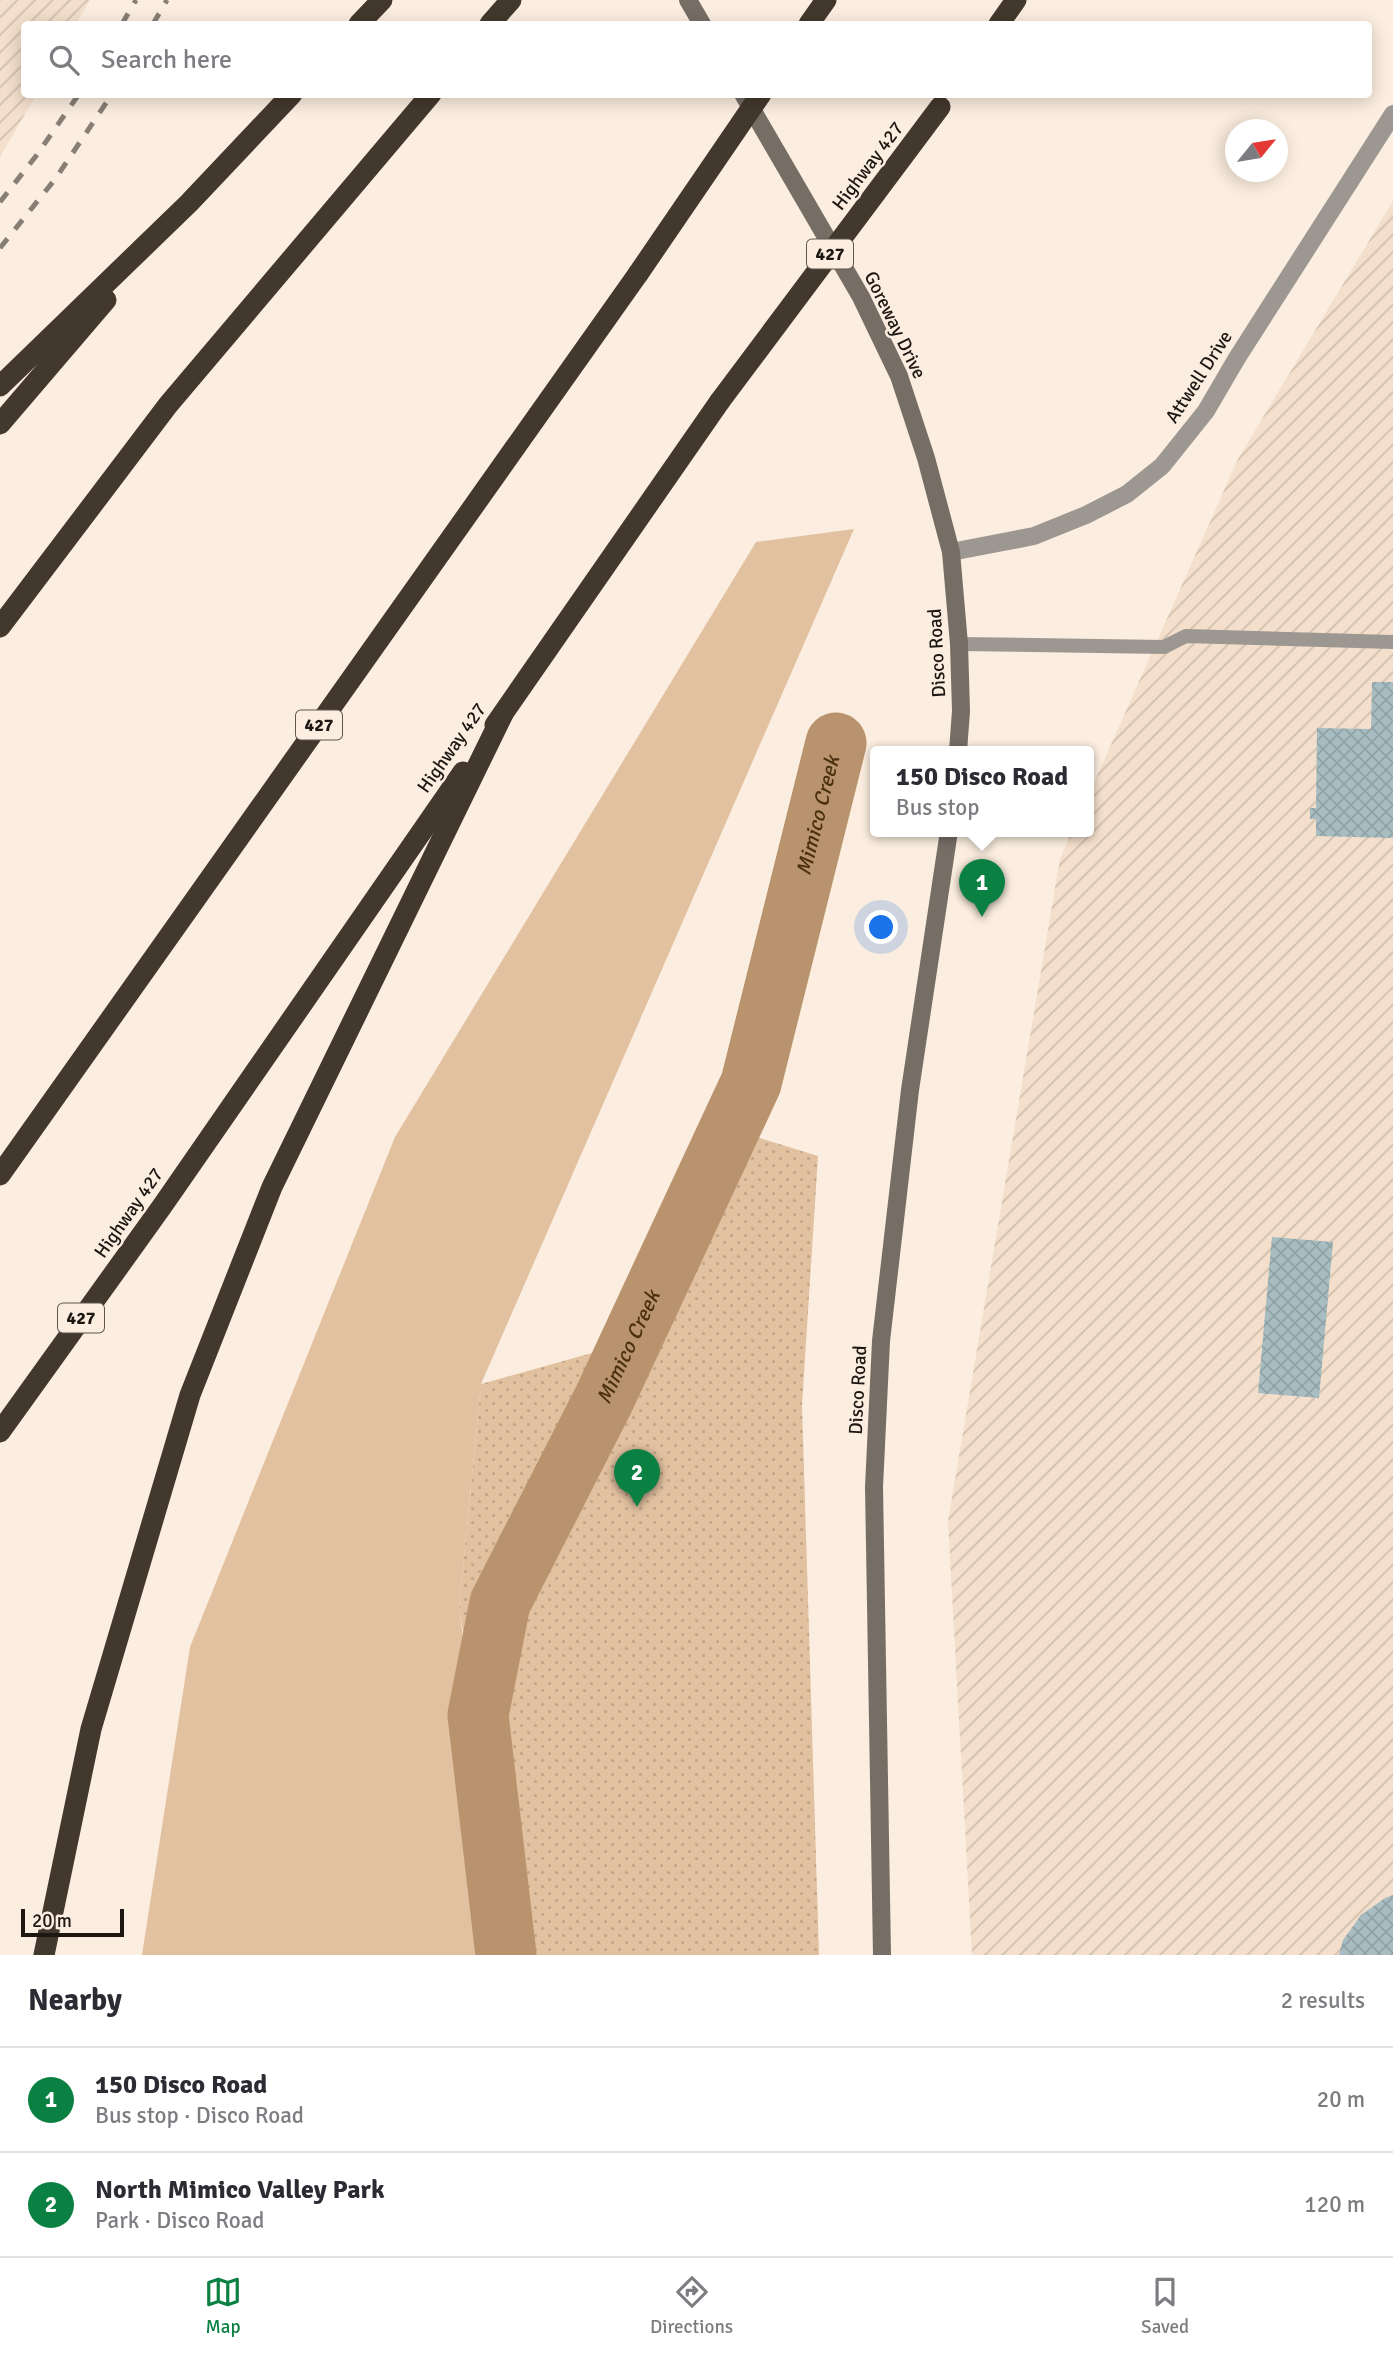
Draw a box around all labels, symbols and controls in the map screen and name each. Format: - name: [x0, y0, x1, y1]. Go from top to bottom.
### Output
- search box: [21, 21, 1372, 98]
- icon: search: [45, 41, 83, 79]
- text: Search here: [101, 44, 232, 76]
- street label: Highway 427: [827, 117, 909, 215]
- north arrow: [1225, 119, 1288, 182]
- road number: 427: [807, 240, 853, 268]
- street label: Goreway Drive: [859, 267, 931, 383]
- street label: Attwell Drive: [1160, 326, 1238, 428]
- street label: Disco Road: [923, 608, 951, 698]
- street label: Highway 427: [412, 698, 492, 798]
- road number: 427: [296, 710, 342, 740]
- popup: [870, 746, 1094, 837]
- water label: Mimico Creek: [790, 751, 846, 878]
- text: 150 Disco Road: [896, 761, 1068, 793]
- text: Bus stop: [896, 793, 980, 822]
- pin: 1: [959, 859, 1005, 917]
- your location: [864, 910, 898, 944]
- street label: Highway 427: [89, 1163, 169, 1263]
- water label: Mimico Creek: [591, 1284, 667, 1408]
- road number: 427: [58, 1303, 104, 1332]
- street label: Disco Road: [844, 1345, 872, 1435]
- pin: 2: [614, 1449, 660, 1507]
- scale bar: [21, 1906, 124, 1938]
- text: 20 m: [32, 1909, 72, 1933]
- text: Nearby: [28, 1982, 122, 2019]
- text: 2 results: [1281, 1986, 1365, 2015]
- text: 150 Disco Road: [95, 2069, 267, 2101]
- text: 1: [45, 2085, 57, 2114]
- text: 20 m: [1317, 2085, 1365, 2114]
- text: Bus stop · Disco Road: [95, 2101, 304, 2130]
- text: North Mimico Valley Park: [95, 2174, 384, 2206]
- text: 2: [45, 2190, 57, 2219]
- text: 120 m: [1304, 2190, 1365, 2219]
- text: Park · Disco Road: [95, 2206, 264, 2235]
- tab: Map: [204, 2273, 242, 2339]
- tab: Directions: [650, 2273, 733, 2339]
- tab: Saved: [1141, 2273, 1189, 2339]

